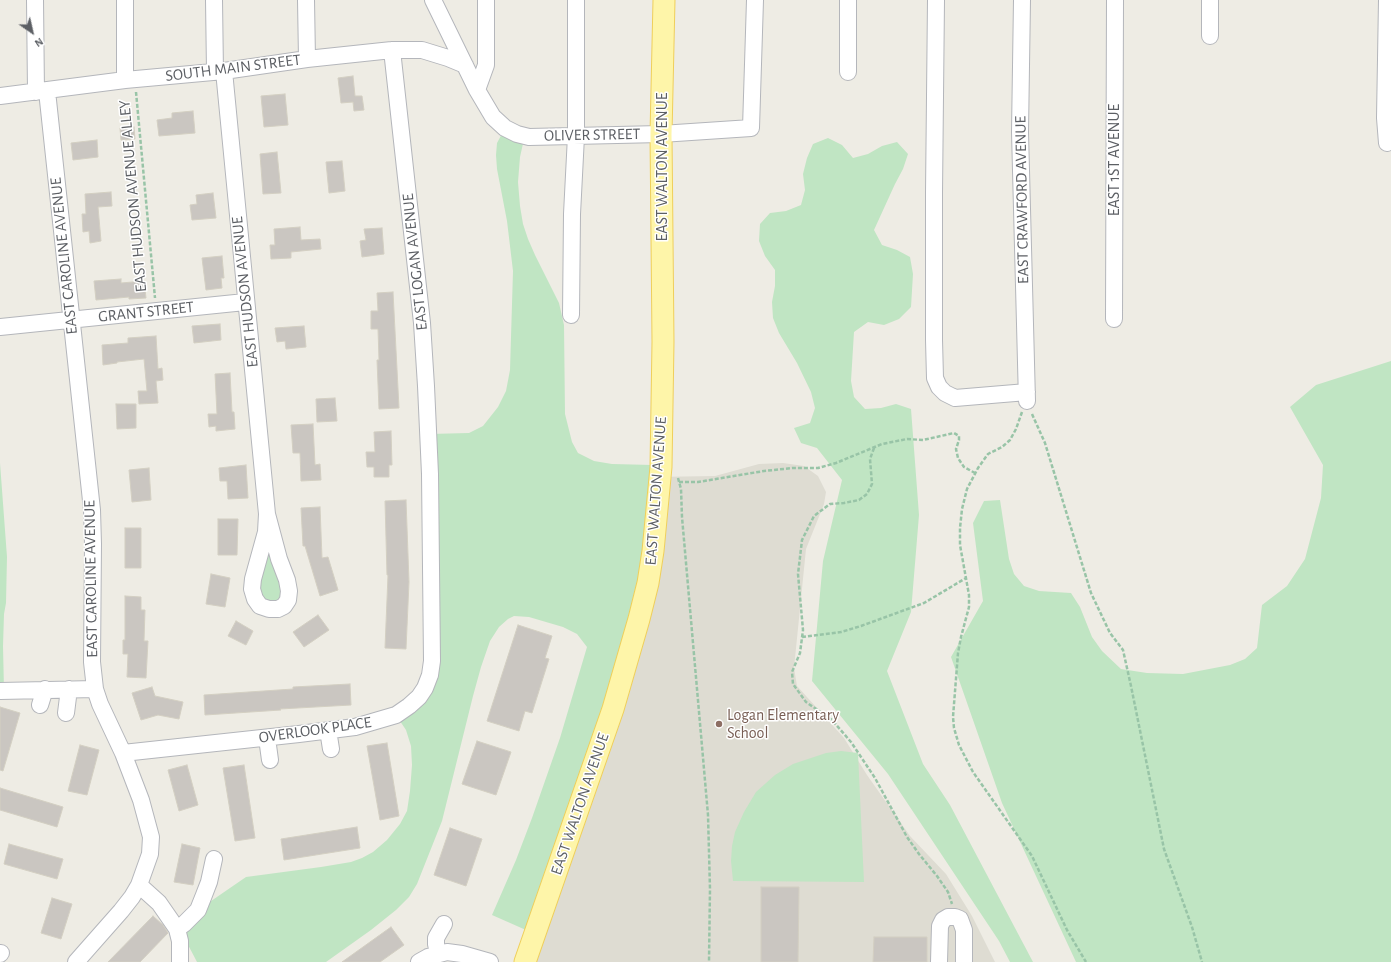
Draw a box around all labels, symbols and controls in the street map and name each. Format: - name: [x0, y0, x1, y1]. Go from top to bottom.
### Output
- north arrow: [12, 12, 52, 52]
- text: N: [33, 36, 45, 49]
- street label: SOUTH MAIN STREET: [164, 50, 302, 86]
- street label: EAST WALTON AVENUE: [652, 92, 672, 242]
- street label: EAST HUDSON AVENUE ALLEY: [115, 99, 151, 293]
- street label: EAST 1ST AVENUE: [1104, 104, 1124, 216]
- street label: EAST CRAWFORD AVENUE: [1011, 116, 1033, 284]
- street label: OLIVER STREET: [544, 125, 640, 145]
- street label: EAST CAROLINE AVENUE: [46, 177, 82, 335]
- street label: EAST LOGAN AVENUE: [398, 193, 432, 331]
- street label: EAST HUDSON AVENUE: [228, 216, 262, 368]
- street label: GRANT STREET: [97, 297, 195, 327]
- street label: EAST WALTON AVENUE: [641, 416, 671, 566]
- street label: EAST CAROLINE AVENUE: [80, 500, 102, 658]
- place label: Logan Elementary School: [727, 705, 839, 743]
- street label: OVERLOOK PLACE: [258, 713, 372, 747]
- marker: Logan Elementary School: [714, 719, 724, 729]
- street label: EAST WALTON AVENUE: [547, 730, 613, 878]

